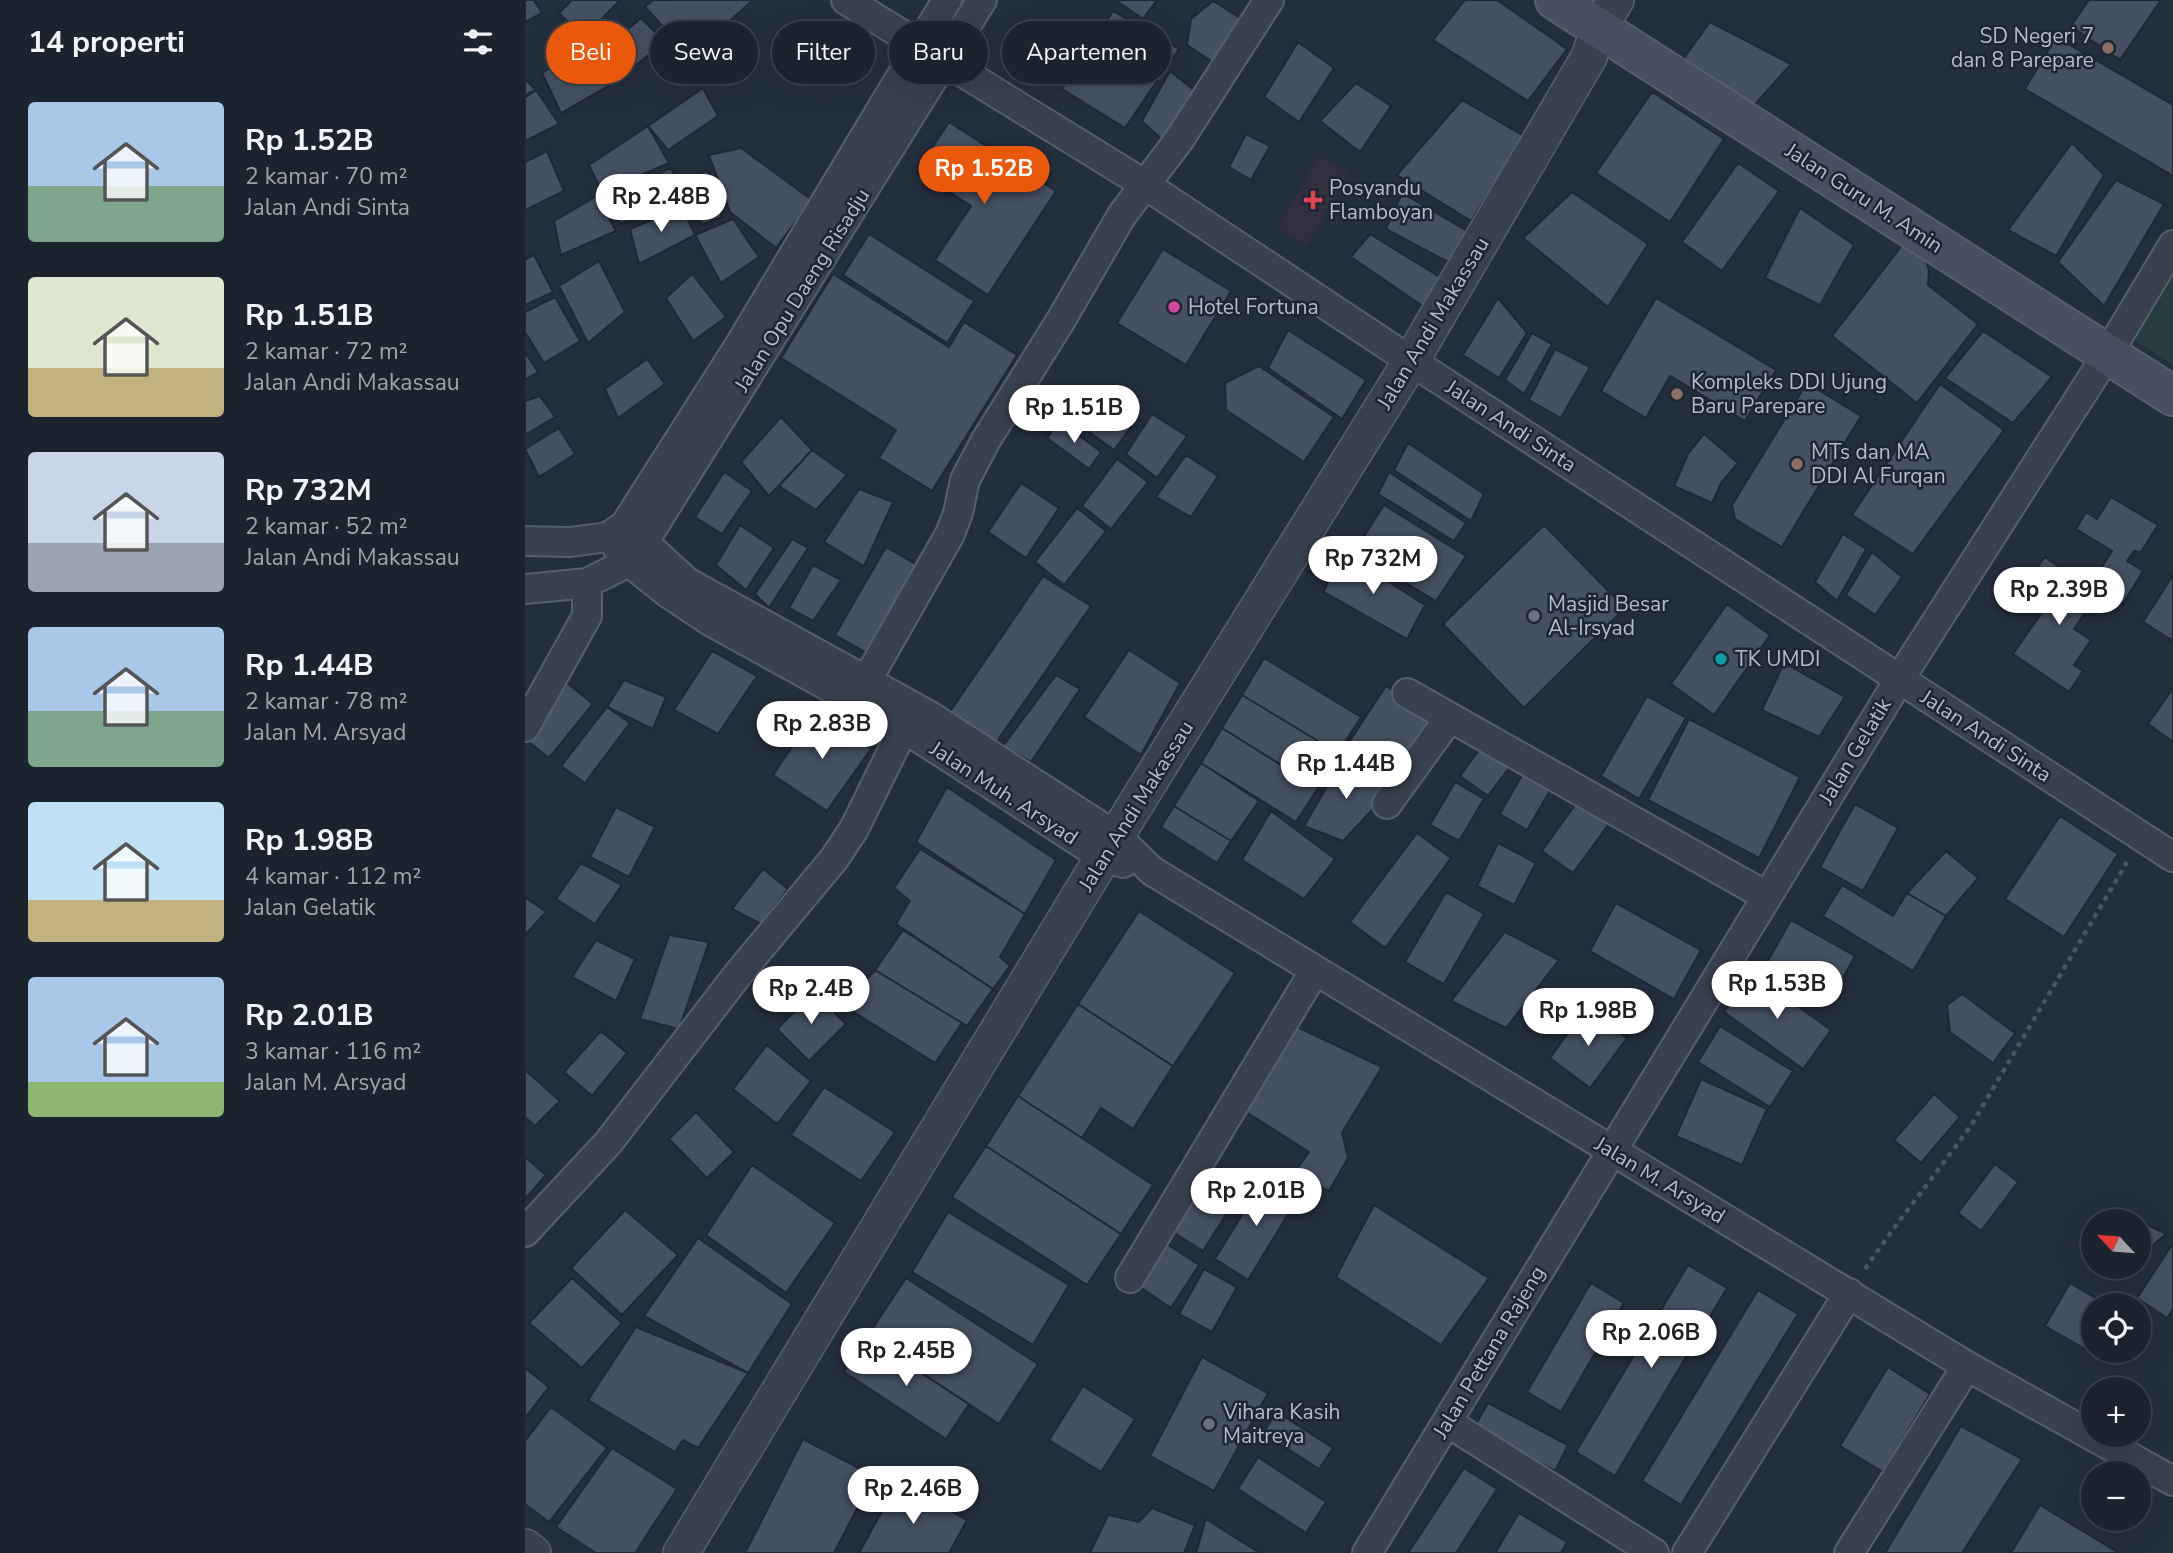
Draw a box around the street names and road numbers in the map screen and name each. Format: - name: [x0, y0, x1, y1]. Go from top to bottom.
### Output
- street label: Jalan Guru M. Amin: [1779, 136, 1948, 259]
- street label: Jalan Opu Daeng Risadju: [727, 183, 876, 398]
- street label: Jalan Andi Makassau: [1370, 232, 1495, 415]
- street label: Jalan Andi Sinta: [1439, 373, 1582, 479]
- street label: Jalan Andi Sinta: [1914, 683, 2057, 789]
- street label: Jalan Gelatik: [1812, 692, 1898, 810]
- street label: Jalan Andi Makassau: [1072, 715, 1200, 897]
- street label: Jalan Muh. Arsyad: [924, 734, 1083, 851]
- street label: Jalan M. Arsyad: [1589, 1130, 1730, 1230]
- street label: Jalan Pettana Rajeng: [1426, 1261, 1552, 1444]

